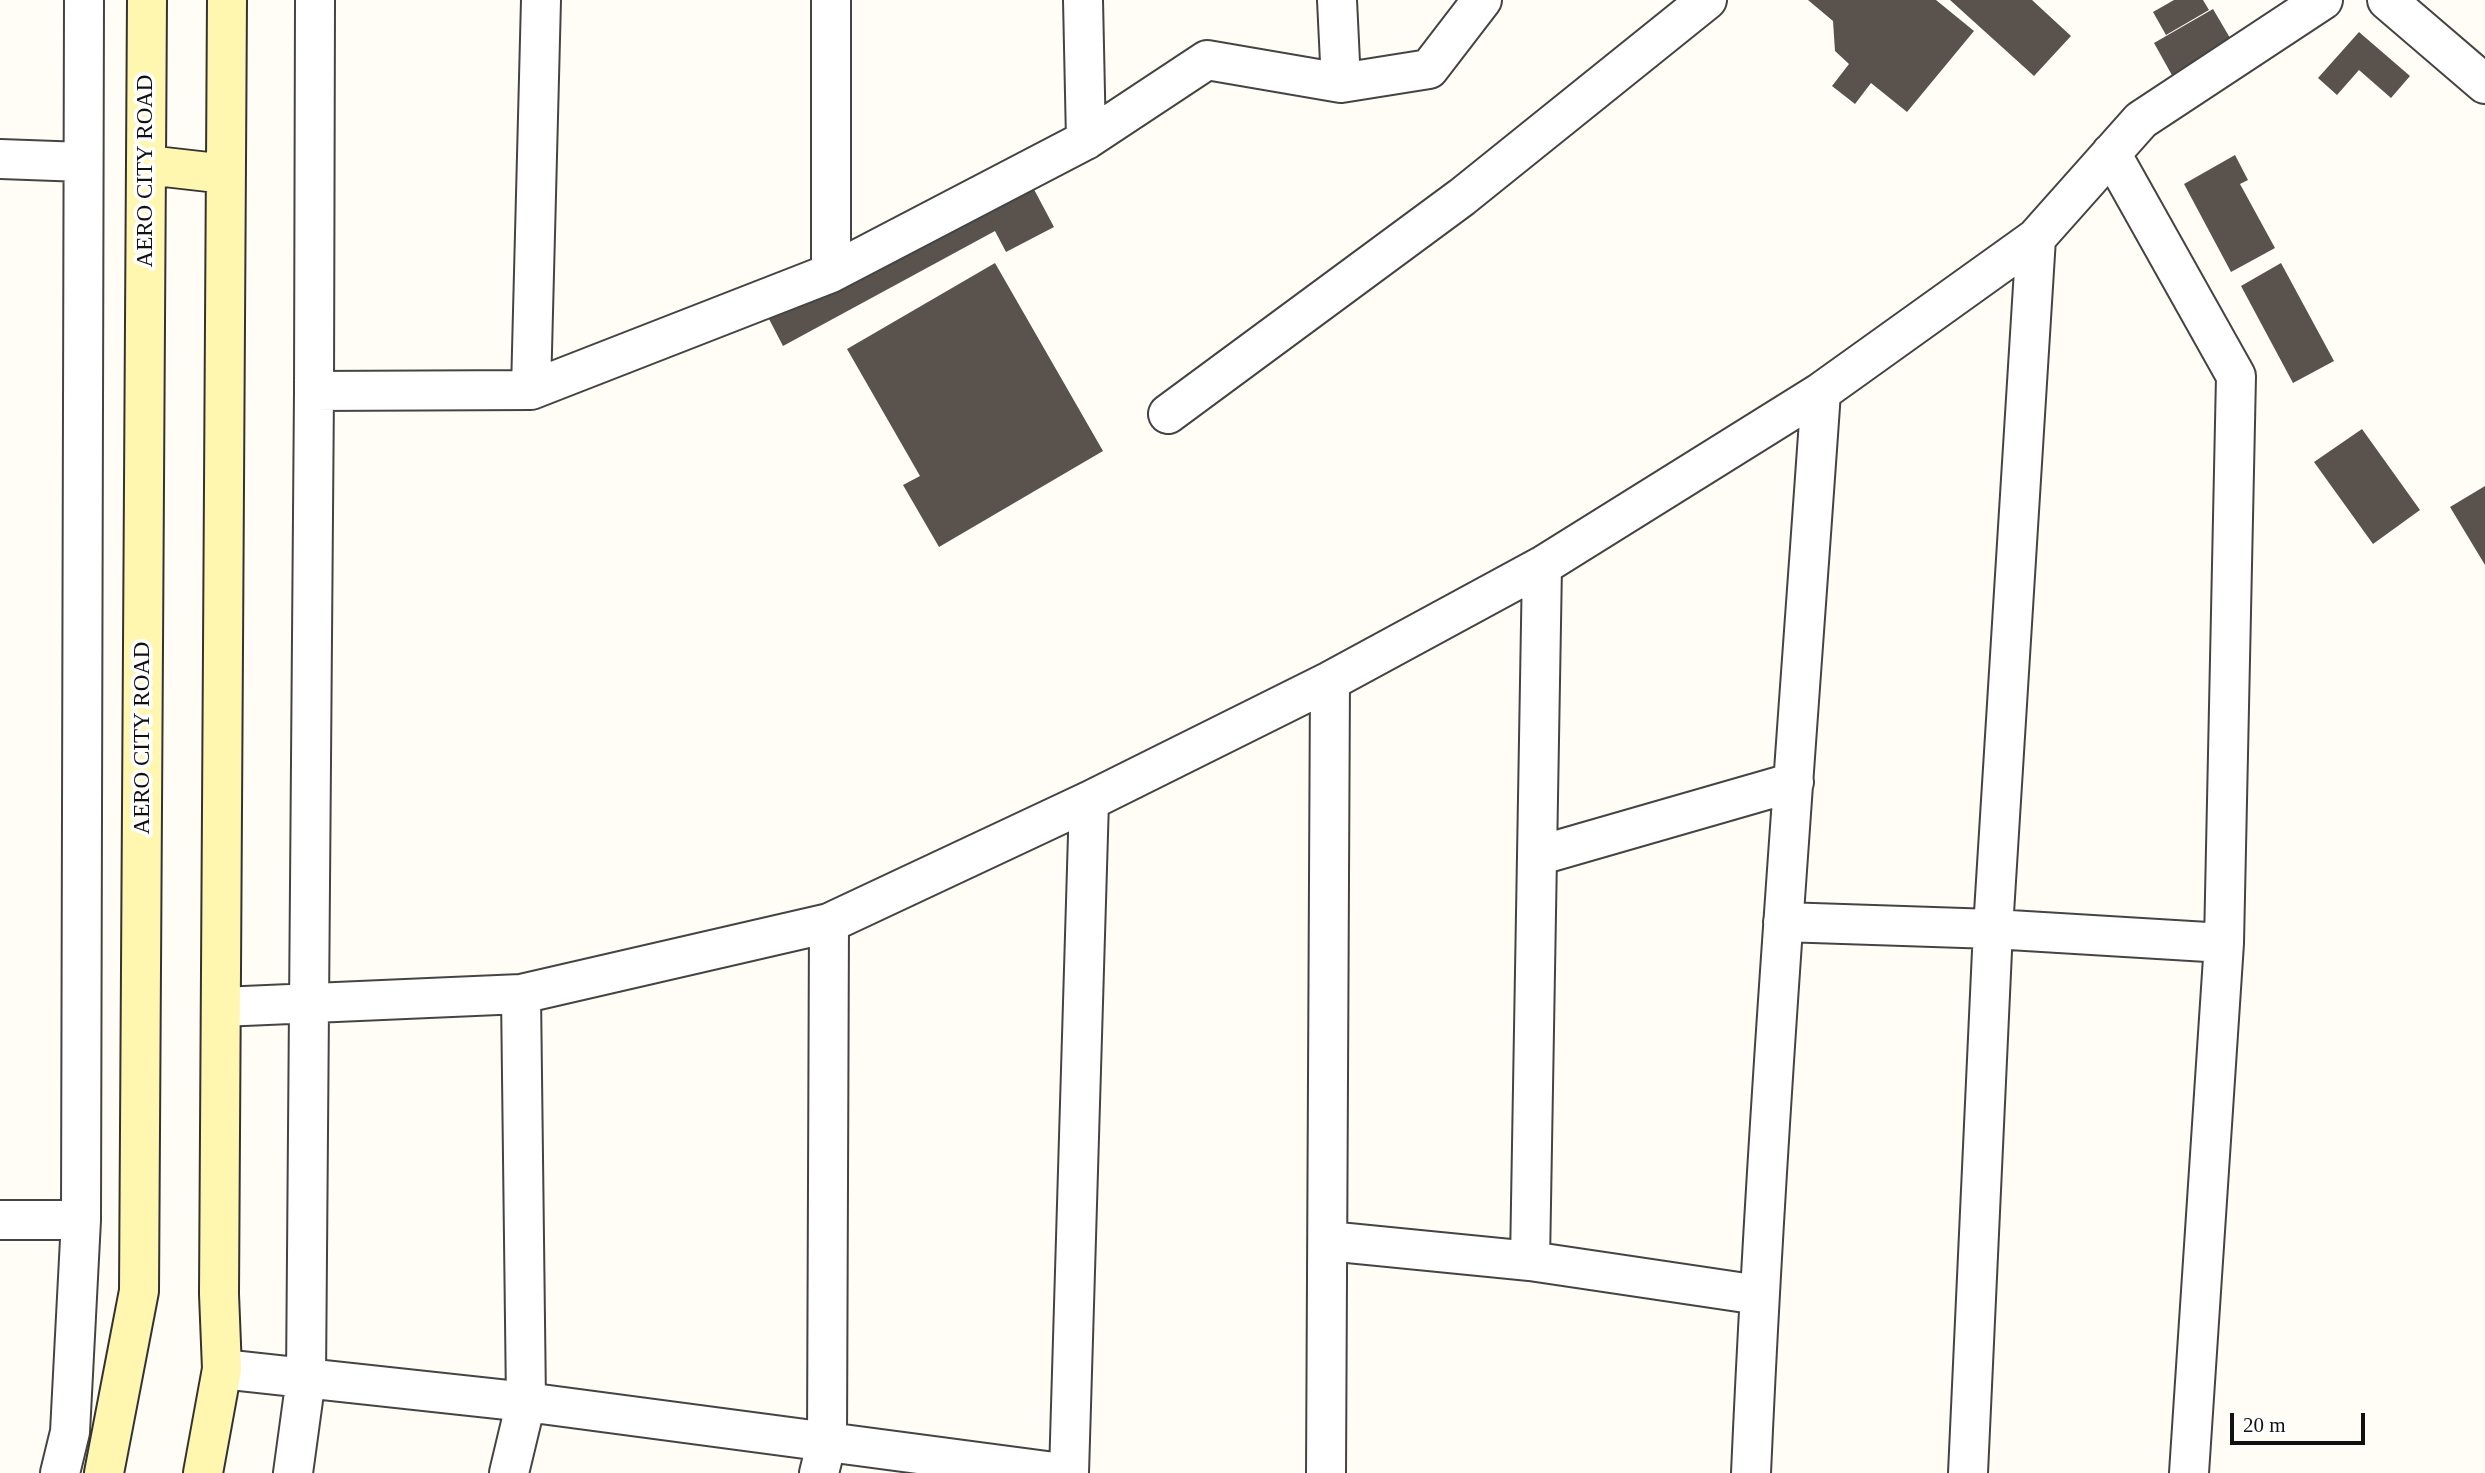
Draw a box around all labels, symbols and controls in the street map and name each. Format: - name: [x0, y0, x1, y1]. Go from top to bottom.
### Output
- street label: AERO CITY ROAD: [132, 79, 160, 263]
- street label: AERO CITY ROAD: [129, 646, 157, 830]
- scale bar: [2233, 1400, 2368, 1444]
- text: 20 m: [2243, 1413, 2286, 1437]

